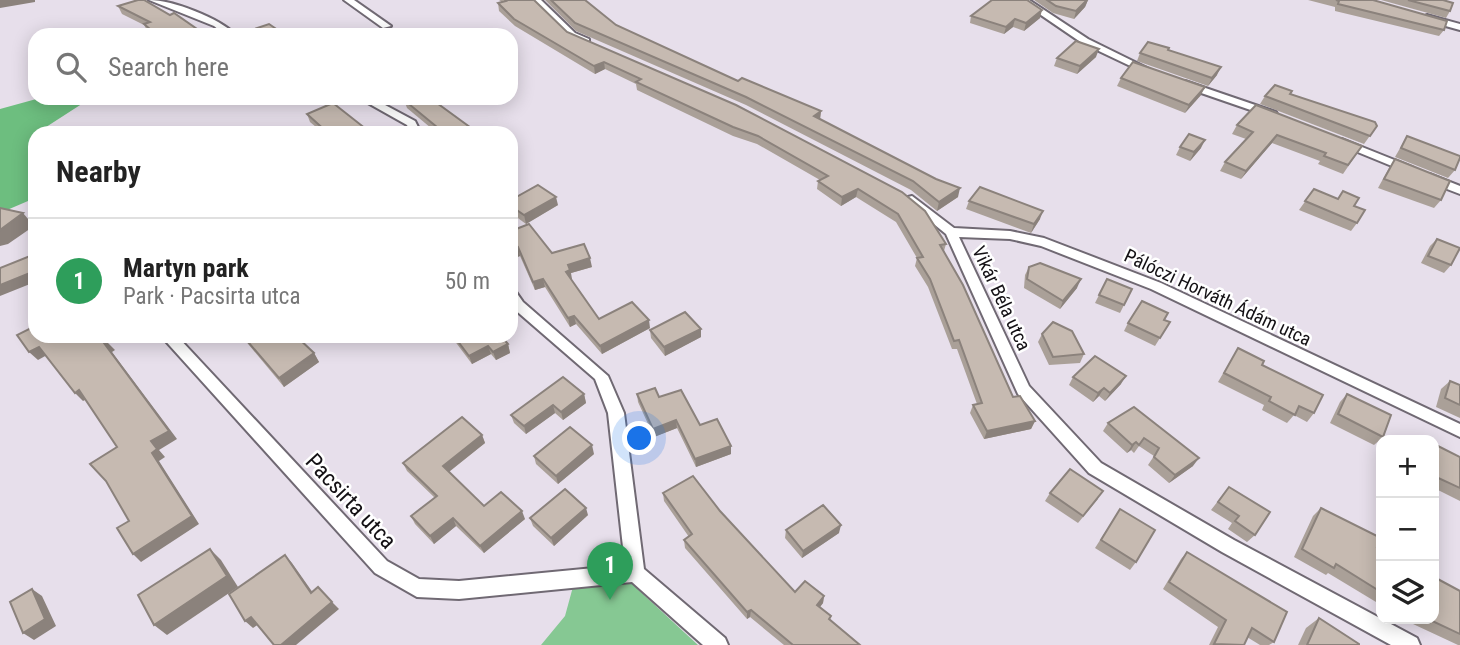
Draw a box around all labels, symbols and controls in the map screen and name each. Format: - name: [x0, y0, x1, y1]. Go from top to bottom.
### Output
- search box: [28, 28, 518, 105]
- icon: search: [52, 48, 90, 86]
- text: Search here: [108, 52, 229, 82]
- text: Nearby: [56, 154, 141, 189]
- street label: Vikár Béla utca: [967, 242, 1036, 354]
- street label: Pálóczi Horváth Ádám utca: [1121, 244, 1315, 351]
- text: Martyn park: [123, 253, 249, 283]
- text: 1: [73, 268, 85, 295]
- text: 50 m: [445, 268, 490, 295]
- text: Park · Pacsirta utca: [123, 283, 300, 310]
- your location: [622, 421, 656, 455]
- map controls: [1376, 435, 1439, 624]
- button: +: [1376, 435, 1439, 498]
- street label: Pacsirta utca: [300, 448, 402, 555]
- button: −: [1376, 498, 1439, 561]
- pin: 1: [587, 542, 633, 600]
- button: layers: [1376, 561, 1439, 624]

